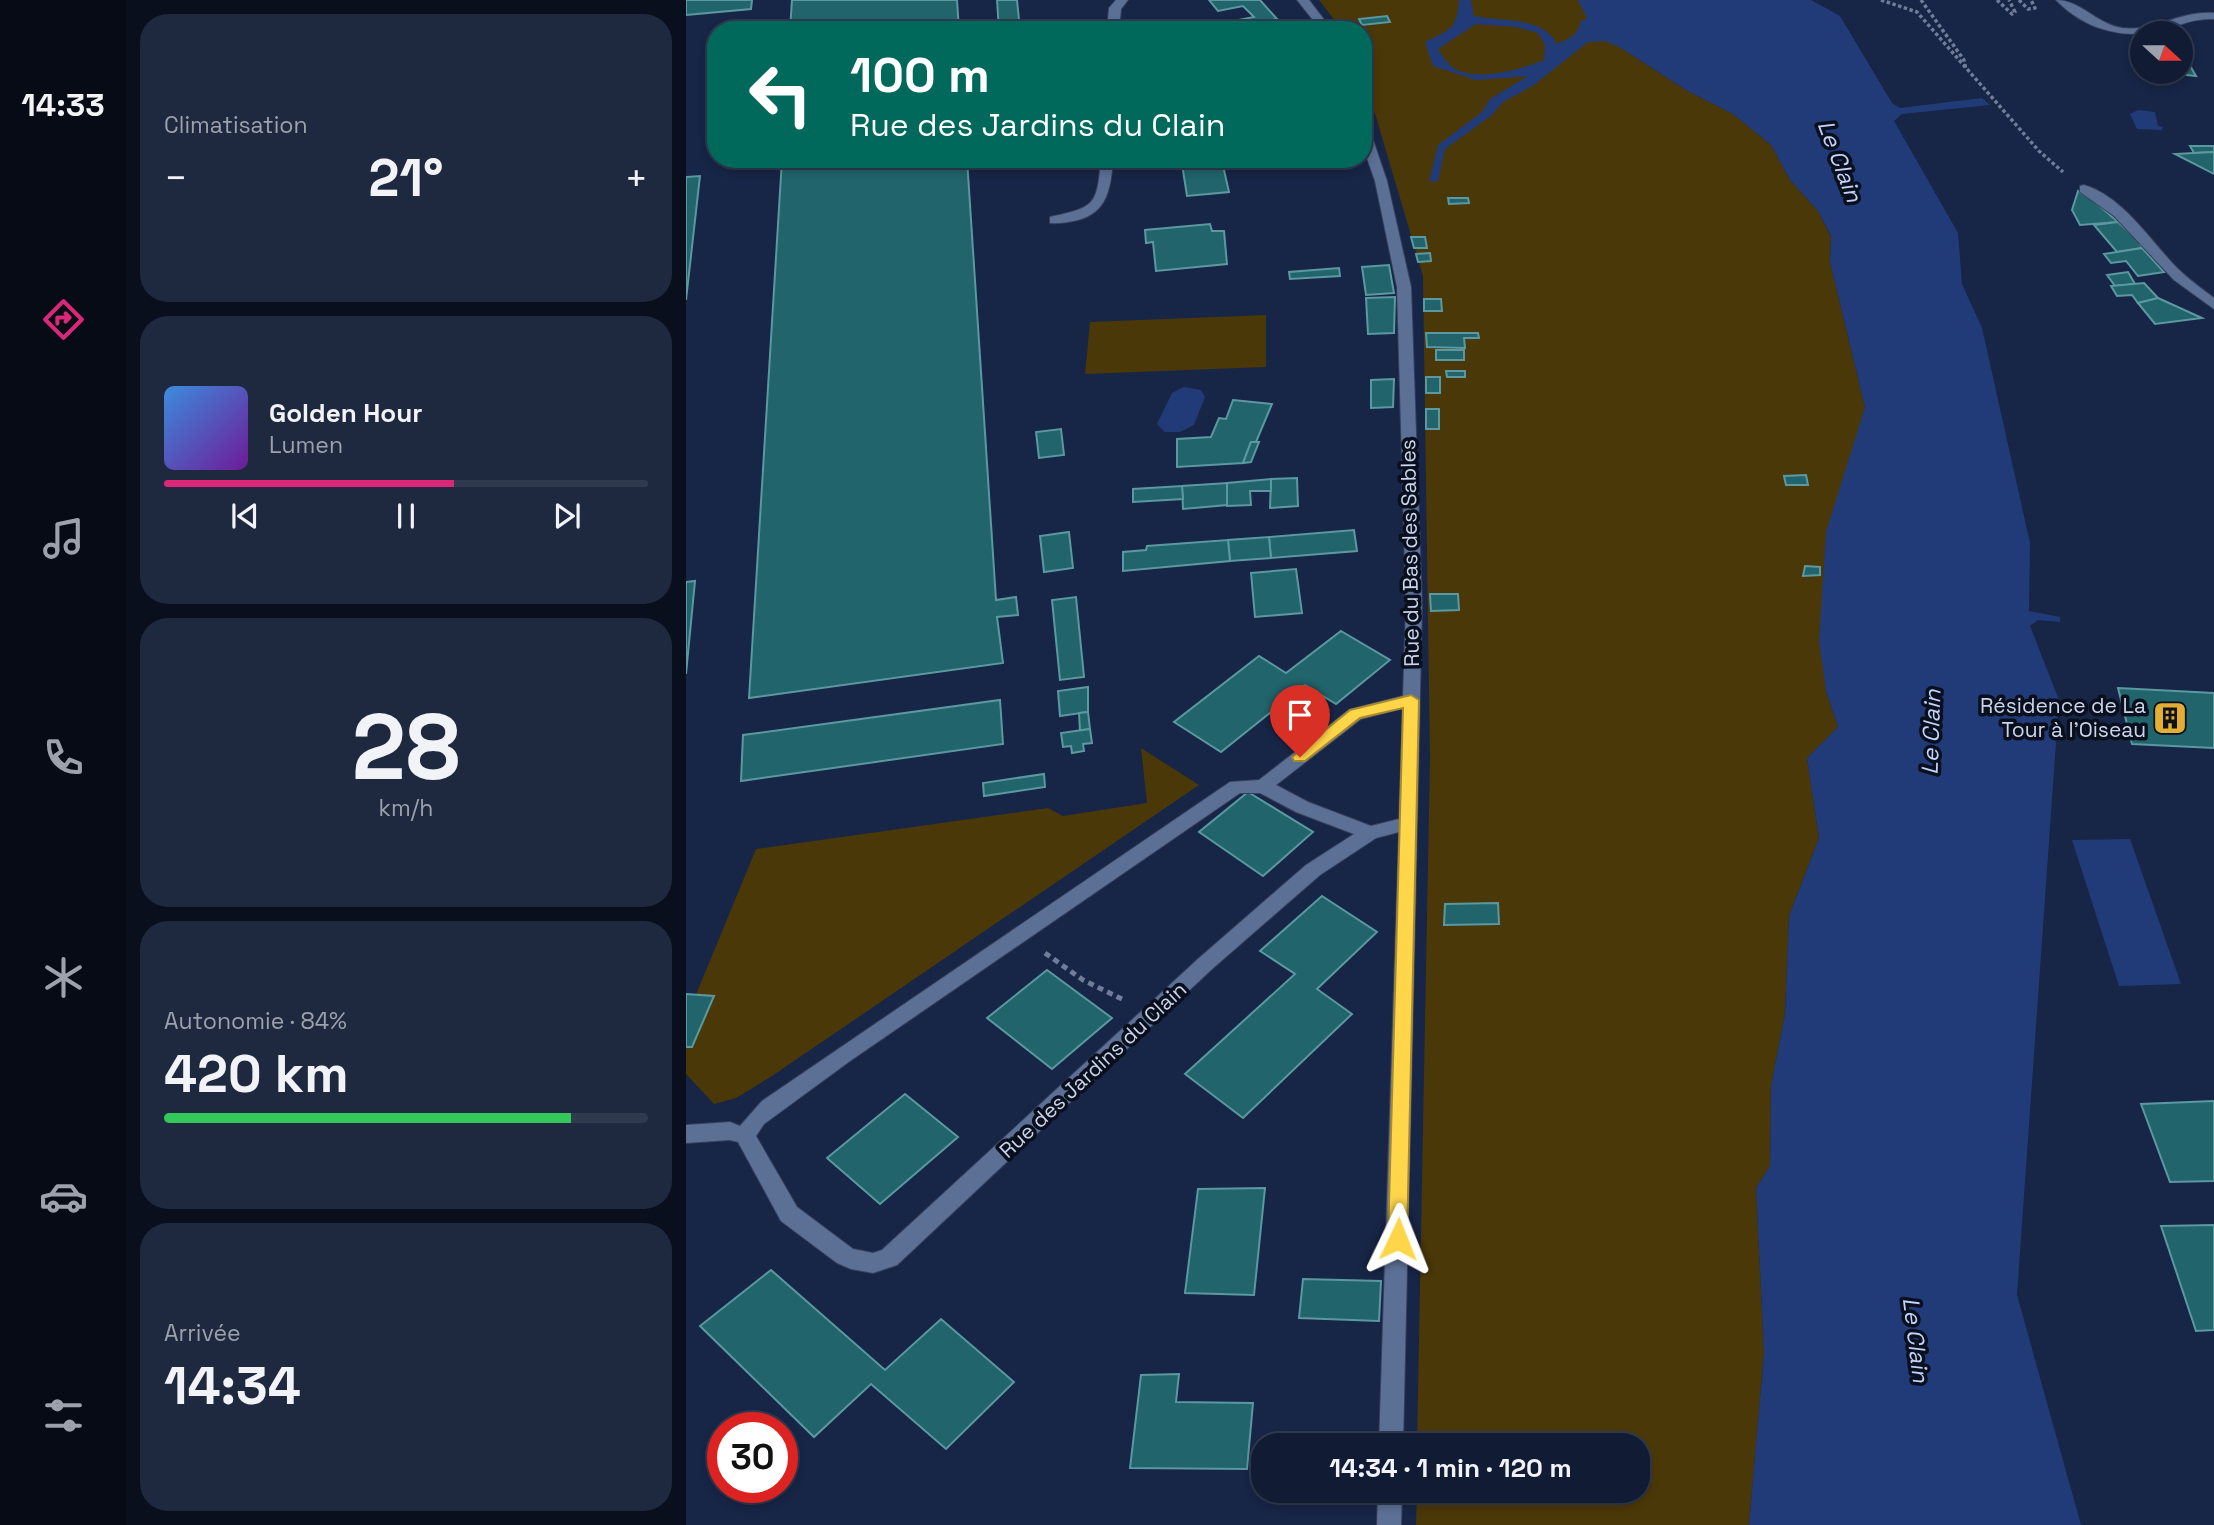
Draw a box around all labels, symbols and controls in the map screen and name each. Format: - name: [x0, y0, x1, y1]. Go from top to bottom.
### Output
- north arrow: [2130, 21, 2193, 84]
- map controls: [2130, 21, 2193, 84]
- text: 100 m: [850, 44, 990, 106]
- icon: left: [735, 49, 826, 140]
- text: 14:33: [21, 85, 105, 125]
- text: Rue des Jardins du Clain: [850, 105, 1225, 145]
- text: Climatisation: [164, 110, 308, 140]
- water label: Le Clain: [1811, 116, 1870, 207]
- text: 21°: [369, 145, 443, 211]
- text: −: [164, 154, 188, 202]
- text: +: [624, 154, 648, 202]
- icon: directions: [39, 295, 88, 344]
- text: Golden Hour: [269, 396, 423, 430]
- text: Lumen: [269, 430, 343, 460]
- street label: Rue du Bas des Sables: [1394, 439, 1425, 667]
- icon: previous: [226, 497, 264, 535]
- icon: pause: [387, 497, 425, 535]
- icon: next: [548, 497, 586, 535]
- icon: music: [39, 514, 88, 563]
- pin: [1270, 685, 1330, 757]
- water label: Le Clain: [1915, 688, 1948, 775]
- text: 28: [352, 689, 460, 806]
- place label: Résidence de La Tour à l'Oiseau: [1980, 692, 2146, 743]
- icon: arrive: [1281, 696, 1319, 734]
- building icon: Résidence de La Tour à l'Oiseau: [2151, 699, 2189, 737]
- icon: phone: [39, 733, 88, 782]
- text: km/h: [379, 793, 433, 823]
- icon: climate: [39, 953, 88, 1002]
- street label: Rue des Jardins du Clain: [993, 976, 1192, 1164]
- text: Autonomie · 84%: [164, 1006, 347, 1036]
- text: 420 km: [164, 1041, 349, 1107]
- icon: car: [39, 1172, 88, 1221]
- position arrow: [1361, 1202, 1435, 1276]
- water label: Le Clain: [1896, 1296, 1936, 1385]
- text: Arrivée: [164, 1318, 241, 1348]
- text: 14:34: [164, 1353, 301, 1419]
- icon: filters: [39, 1391, 88, 1440]
- speed limit sign: 30: [707, 1412, 798, 1503]
- text: 14:34 · 1 min · 120 m: [1329, 1451, 1572, 1485]

